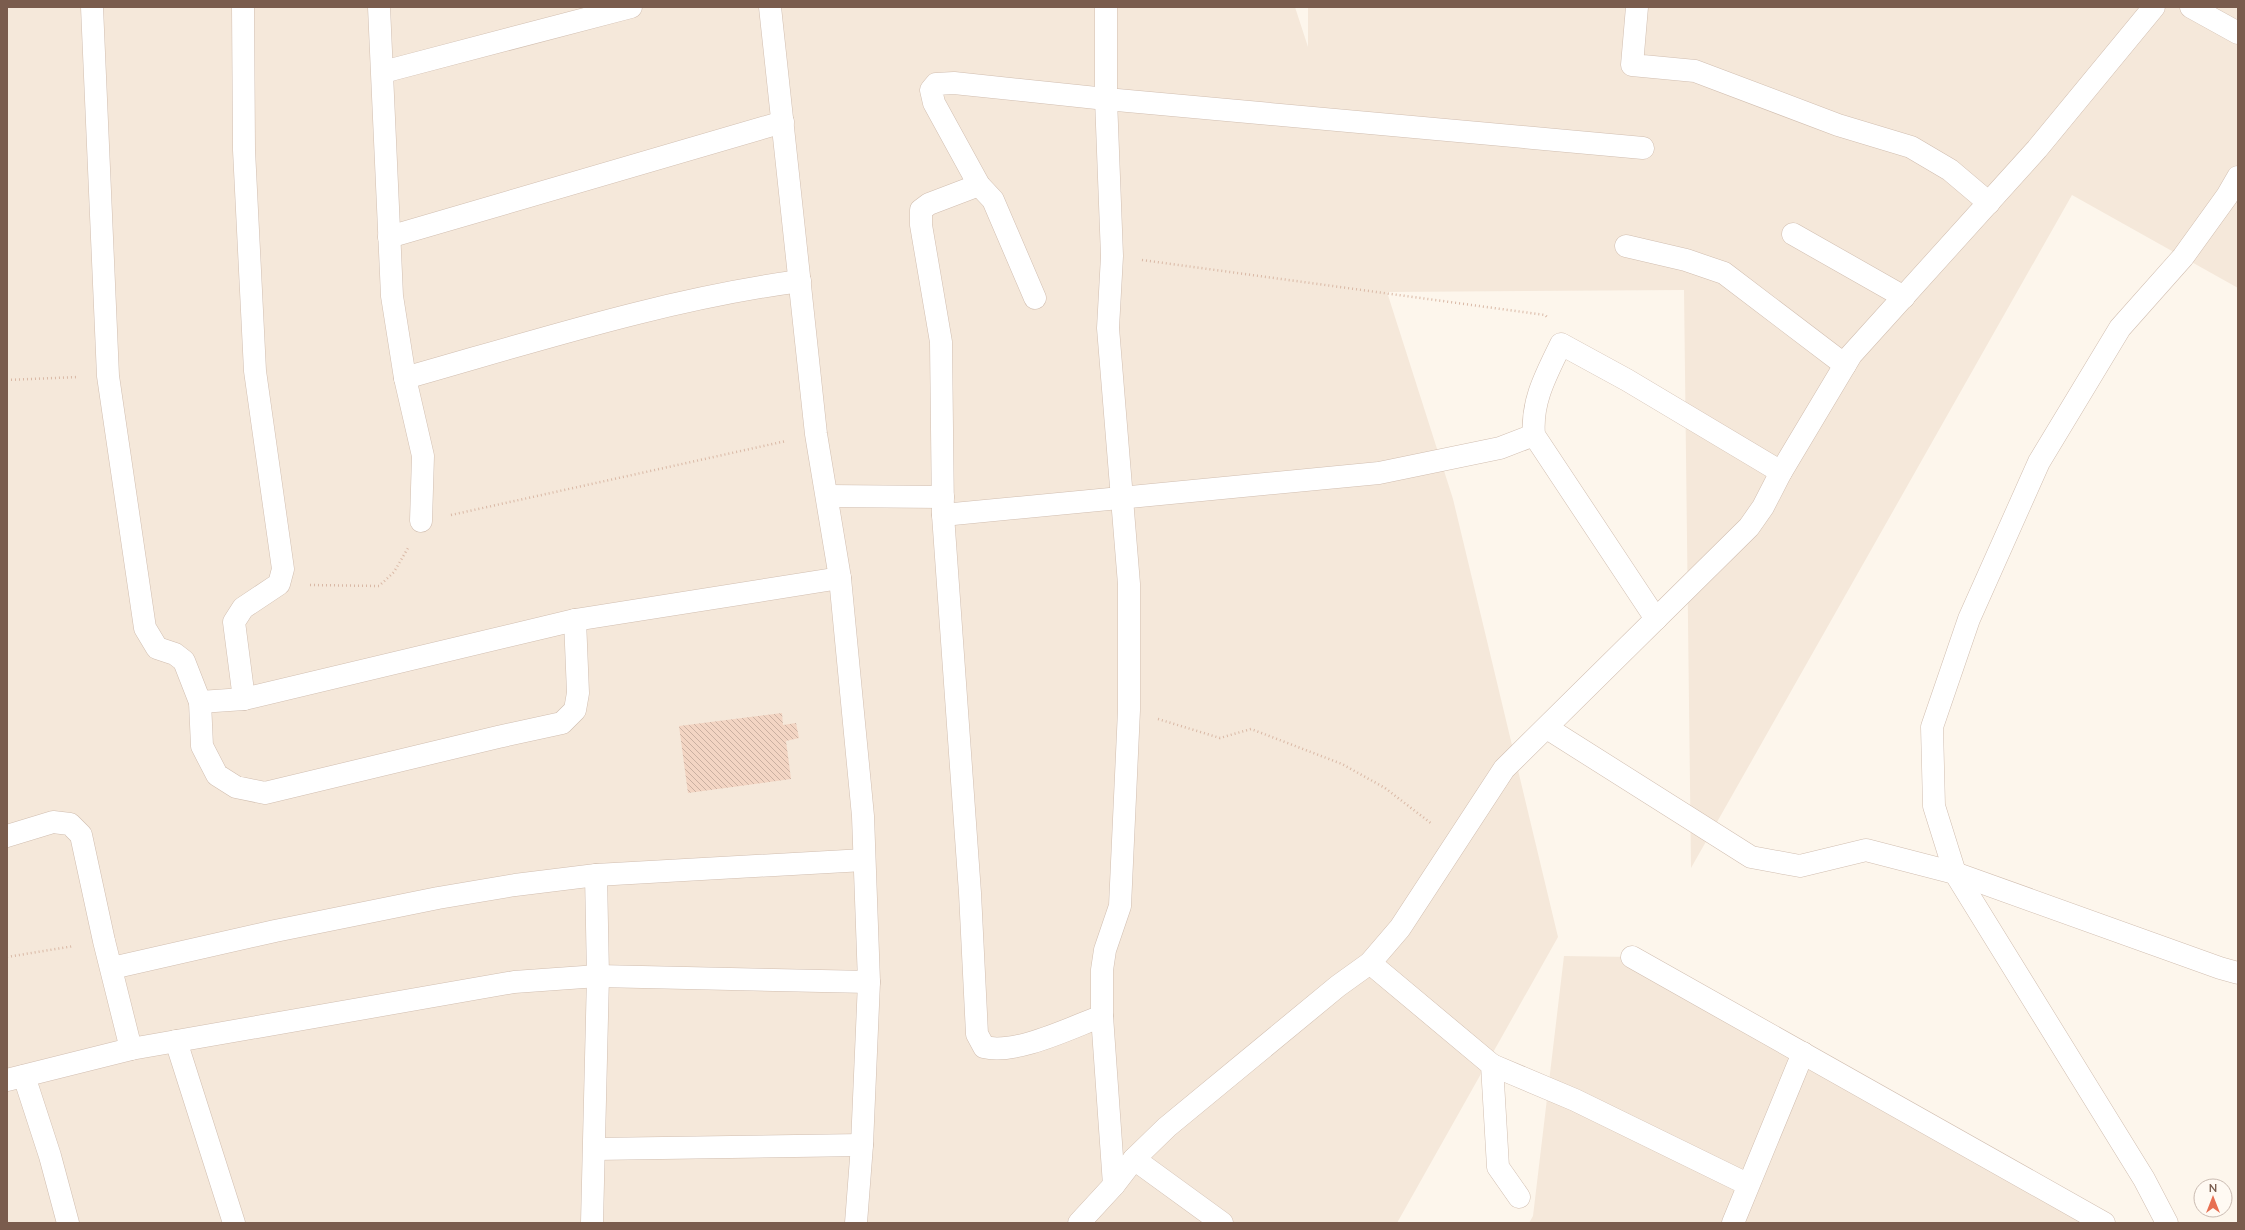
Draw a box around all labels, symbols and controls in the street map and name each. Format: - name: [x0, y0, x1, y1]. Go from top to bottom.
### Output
- north arrow: [2193, 1178, 2233, 1218]
- text: N: [2209, 1181, 2217, 1194]

